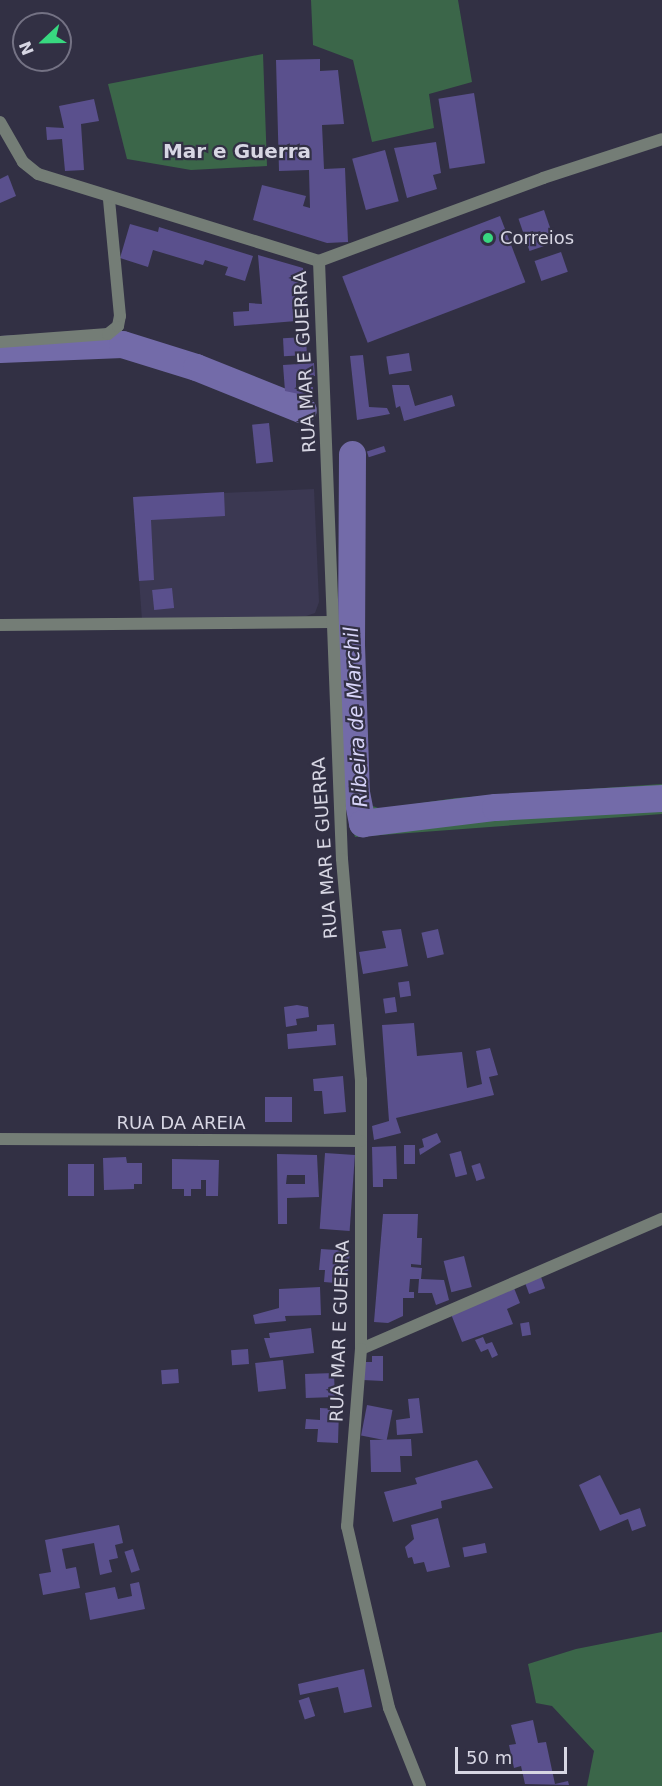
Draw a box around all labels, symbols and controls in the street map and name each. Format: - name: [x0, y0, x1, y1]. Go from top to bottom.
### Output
- north arrow: [12, 12, 72, 72]
- text: N: [15, 38, 38, 58]
- district label: Mar e Guerra: [163, 139, 311, 163]
- place label: Correios: [500, 227, 574, 249]
- marker: Correios: [481, 231, 495, 245]
- street label: RUA MAR E GUERRA: [289, 271, 321, 453]
- water label: Ribeira de Marchil: [339, 626, 373, 808]
- street label: RUA MAR E GUERRA: [308, 756, 342, 940]
- street label: RUA DA AREIA: [116, 1112, 246, 1134]
- street label: RUA MAR E GUERRA: [326, 1240, 354, 1422]
- scale bar: [458, 1735, 570, 1773]
- text: 50 m: [466, 1747, 512, 1768]

